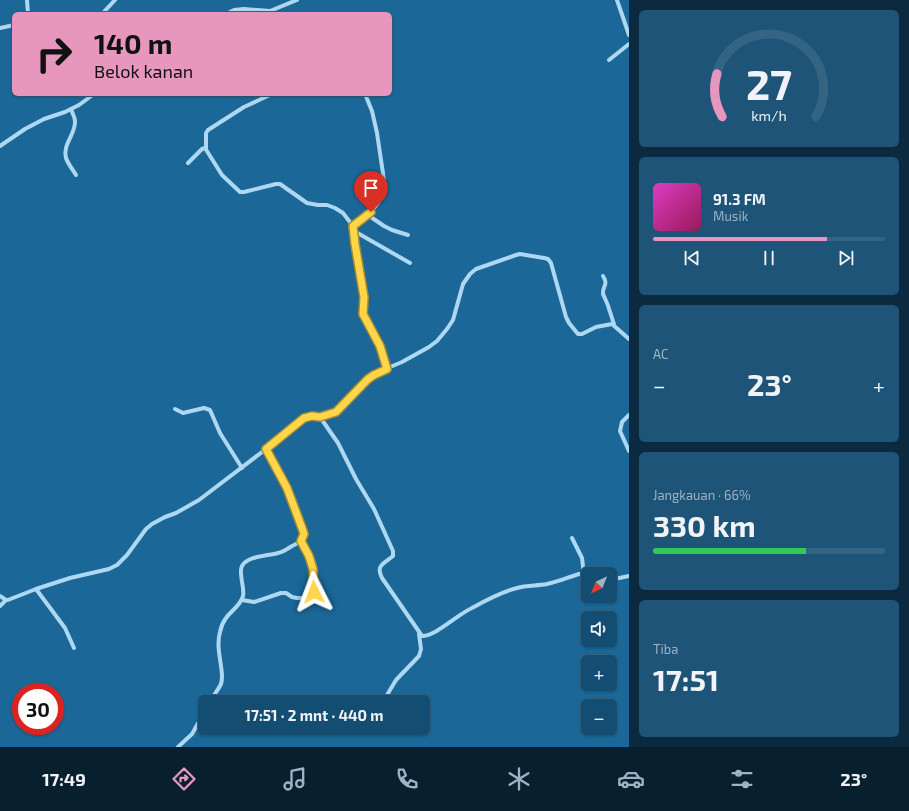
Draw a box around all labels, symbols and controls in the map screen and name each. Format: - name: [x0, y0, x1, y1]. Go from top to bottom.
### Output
- text: 140 m: [94, 26, 172, 60]
- icon: right: [28, 28, 80, 80]
- text: 27: [746, 58, 792, 108]
- text: Belok kanan: [94, 60, 193, 82]
- text: km/h: [751, 106, 787, 123]
- pin: [354, 171, 388, 212]
- icon: arrive: [360, 177, 382, 199]
- text: 91.3 FM: [713, 190, 766, 208]
- text: Musik: [713, 208, 748, 224]
- icon: previous: [681, 247, 703, 269]
- icon: pause: [758, 247, 780, 269]
- icon: next: [835, 247, 857, 269]
- text: AC: [653, 346, 668, 362]
- text: 23°: [747, 366, 792, 402]
- text: −: [653, 372, 666, 398]
- text: +: [873, 372, 885, 398]
- text: Jangkauan · 66%: [653, 487, 751, 503]
- text: 330 km: [653, 507, 756, 543]
- north arrow: [581, 567, 617, 603]
- map controls: [581, 567, 617, 735]
- position arrow: [293, 571, 335, 613]
- button: sound: [581, 611, 617, 647]
- text: Tiba: [653, 641, 678, 657]
- button: +: [581, 655, 617, 691]
- text: 17:51: [653, 661, 719, 697]
- speed limit sign: 30: [12, 683, 64, 735]
- button: −: [581, 699, 617, 735]
- text: 17:51 · 2 mnt · 440 m: [245, 706, 383, 724]
- icon: directions: [170, 765, 198, 793]
- icon: music: [281, 765, 309, 793]
- icon: phone: [393, 765, 421, 793]
- icon: climate: [505, 765, 533, 793]
- icon: car: [617, 765, 645, 793]
- icon: filters: [728, 765, 756, 793]
- text: 17:49: [42, 768, 86, 790]
- text: 23°: [840, 768, 867, 790]

